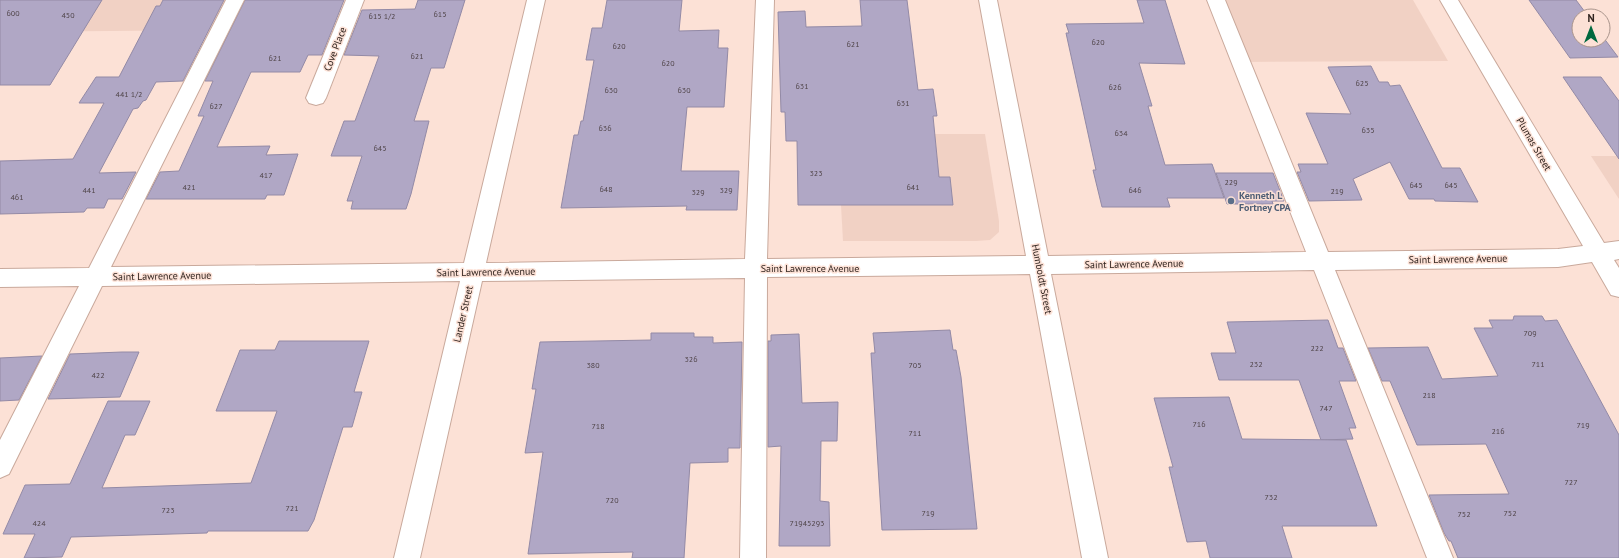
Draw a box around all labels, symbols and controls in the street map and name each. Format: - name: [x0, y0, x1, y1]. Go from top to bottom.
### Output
- house number: 600: [6, 8, 20, 18]
- north arrow: [1571, 8, 1611, 48]
- house number: 615: [433, 9, 447, 19]
- house number: 450: [61, 10, 75, 20]
- house number: 615 1/2: [369, 11, 395, 21]
- text: N: [1587, 11, 1595, 25]
- street label: Cove Place: [321, 25, 349, 73]
- house number: 620: [1091, 37, 1105, 47]
- house number: 621: [846, 39, 860, 49]
- house number: 620: [612, 41, 626, 51]
- house number: 621: [410, 51, 424, 61]
- house number: 621: [268, 53, 282, 63]
- house number: 620: [661, 58, 675, 68]
- house number: 625: [1355, 78, 1369, 88]
- house number: 631: [795, 81, 809, 91]
- house number: 626: [1108, 82, 1122, 92]
- house number: 630: [604, 85, 618, 95]
- house number: 630: [677, 85, 691, 95]
- house number: 441 1/2: [116, 89, 142, 99]
- house number: 631: [896, 98, 910, 108]
- house number: 627: [209, 101, 223, 111]
- street label: Plumas Street: [1514, 115, 1555, 173]
- house number: 636: [598, 123, 612, 133]
- house number: 635: [1361, 125, 1375, 135]
- house number: 634: [1114, 128, 1128, 138]
- house number: 645: [373, 143, 387, 153]
- house number: 323: [809, 168, 823, 178]
- house number: 417: [259, 170, 273, 180]
- house number: 229: [1224, 177, 1238, 187]
- house number: 645: [1409, 180, 1423, 190]
- house number: 645: [1444, 180, 1458, 190]
- house number: 421: [182, 182, 196, 192]
- house number: 641: [906, 182, 920, 192]
- house number: 648: [599, 184, 613, 194]
- house number: 441: [82, 185, 96, 195]
- house number: 329: [719, 185, 733, 195]
- house number: 646: [1128, 185, 1142, 195]
- house number: 219: [1330, 186, 1344, 196]
- house number: 329: [691, 187, 705, 197]
- place label: Kenneth L Fortney CPA: [1239, 189, 1292, 214]
- house number: 461: [10, 192, 24, 202]
- marker: Kenneth L Fortney CPA: [1226, 196, 1236, 206]
- street label: Humboldt Street: [1029, 243, 1055, 316]
- street label: Saint Lawrence Avenue: [1409, 252, 1507, 266]
- street label: Saint Lawrence Avenue: [1085, 257, 1183, 271]
- street label: Saint Lawrence Avenue: [761, 262, 859, 275]
- street label: Saint Lawrence Avenue: [437, 265, 535, 279]
- street label: Saint Lawrence Avenue: [113, 269, 211, 283]
- street label: Lander Street: [450, 284, 476, 343]
- house number: 709: [1523, 328, 1537, 338]
- house number: 222: [1310, 343, 1324, 353]
- house number: 326: [684, 354, 698, 364]
- house number: 232: [1249, 359, 1263, 369]
- house number: 711: [1531, 359, 1545, 369]
- house number: 380: [586, 360, 600, 370]
- house number: 705: [908, 360, 922, 370]
- house number: 422: [91, 370, 105, 380]
- house number: 218: [1422, 390, 1436, 400]
- house number: 747: [1319, 403, 1333, 413]
- house number: 716: [1192, 419, 1206, 429]
- house number: 719: [1576, 420, 1590, 430]
- house number: 718: [591, 421, 605, 431]
- house number: 216: [1491, 426, 1505, 436]
- house number: 711: [908, 428, 922, 438]
- house number: 727: [1564, 477, 1578, 487]
- house number: 732: [1264, 492, 1278, 502]
- house number: 720: [605, 495, 619, 505]
- house number: 721: [285, 503, 299, 513]
- house number: 723: [161, 505, 175, 515]
- house number: 719: [921, 508, 935, 518]
- house number: 752: [1503, 508, 1517, 518]
- house number: 752: [1457, 509, 1471, 519]
- house number: 424: [32, 518, 46, 528]
- house number: 71945293: [790, 518, 824, 528]

